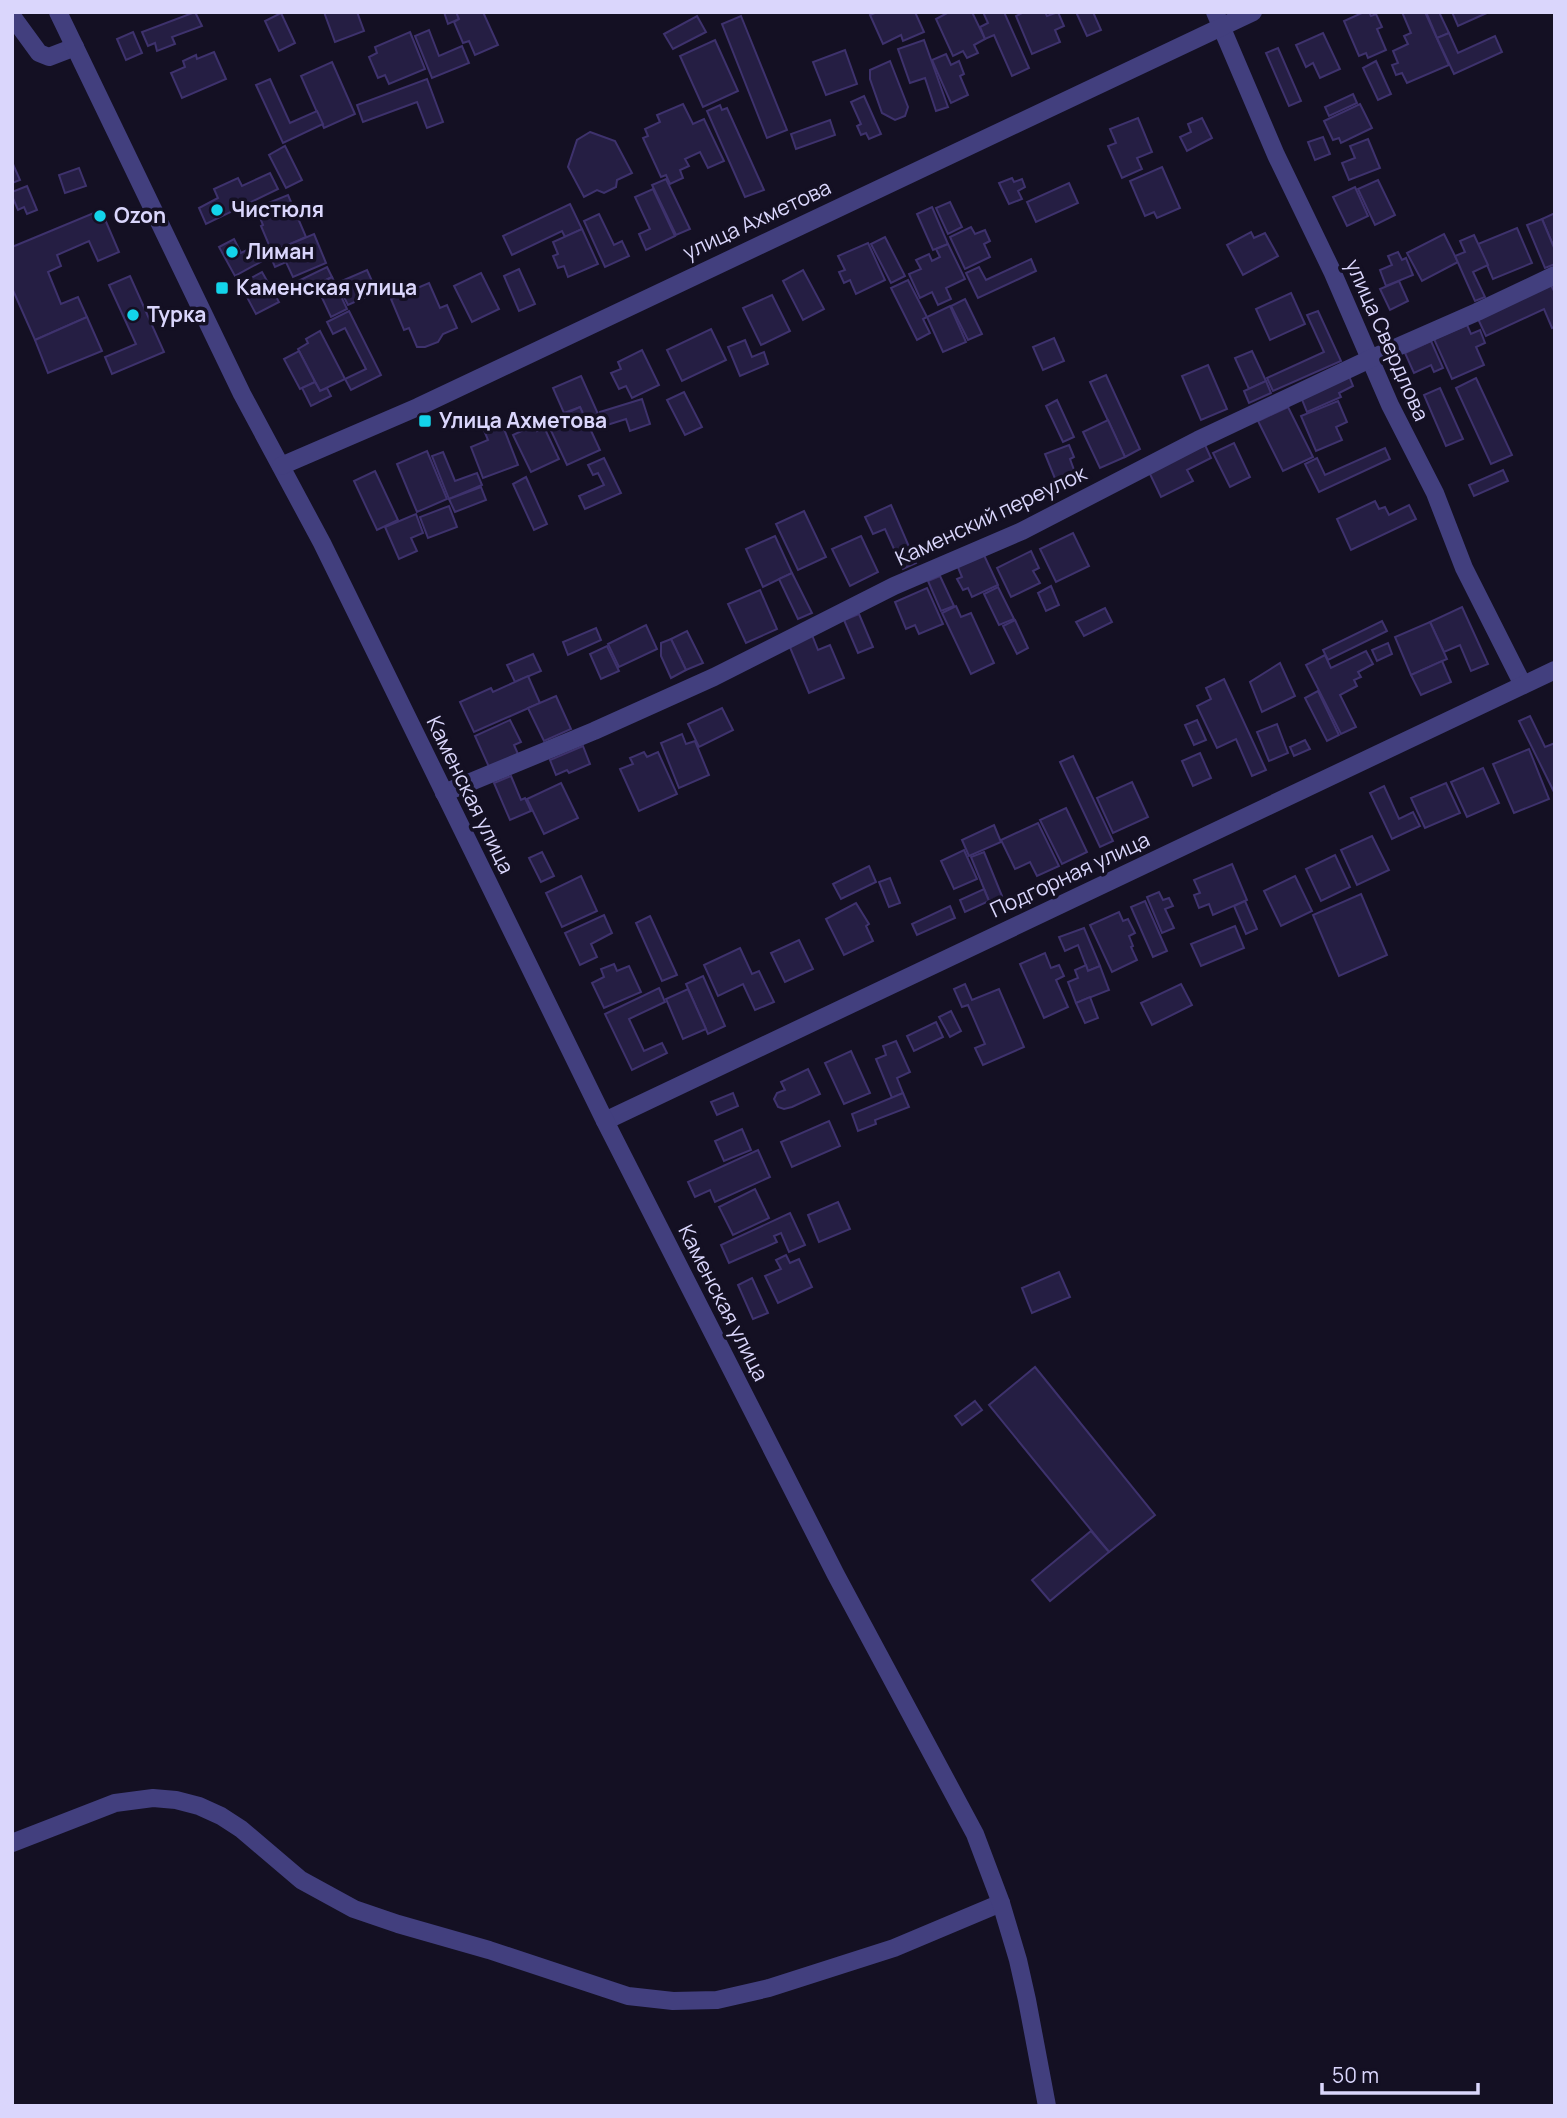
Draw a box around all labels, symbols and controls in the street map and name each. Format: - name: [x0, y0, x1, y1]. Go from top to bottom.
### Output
- street label: улица Ахметова: [678, 173, 835, 266]
- place label: Чистюля: [231, 195, 324, 223]
- place label: Ozon: [114, 201, 166, 229]
- marker: Чистюля: [209, 202, 225, 218]
- marker: Ozon: [92, 208, 108, 224]
- place label: Лиман: [246, 237, 314, 265]
- marker: Лиман: [224, 244, 240, 260]
- street label: улица Свердлова: [1340, 254, 1436, 425]
- place label: Каменская улица: [236, 273, 417, 301]
- marker: Каменская улица: [214, 280, 230, 296]
- place label: Турка: [147, 300, 206, 328]
- marker: Турка: [125, 307, 141, 323]
- place label: Улица Ахметова: [439, 406, 607, 434]
- marker: Улица Ахметова: [417, 413, 433, 429]
- street label: Каменский переулок: [891, 458, 1091, 572]
- street label: Каменская улица: [421, 711, 521, 878]
- street label: Подгорная улица: [985, 825, 1154, 923]
- street label: Каменская улица: [672, 1219, 775, 1386]
- scale bar: [1322, 2052, 1478, 2096]
- text: 50 m: [1332, 2061, 1379, 2089]

